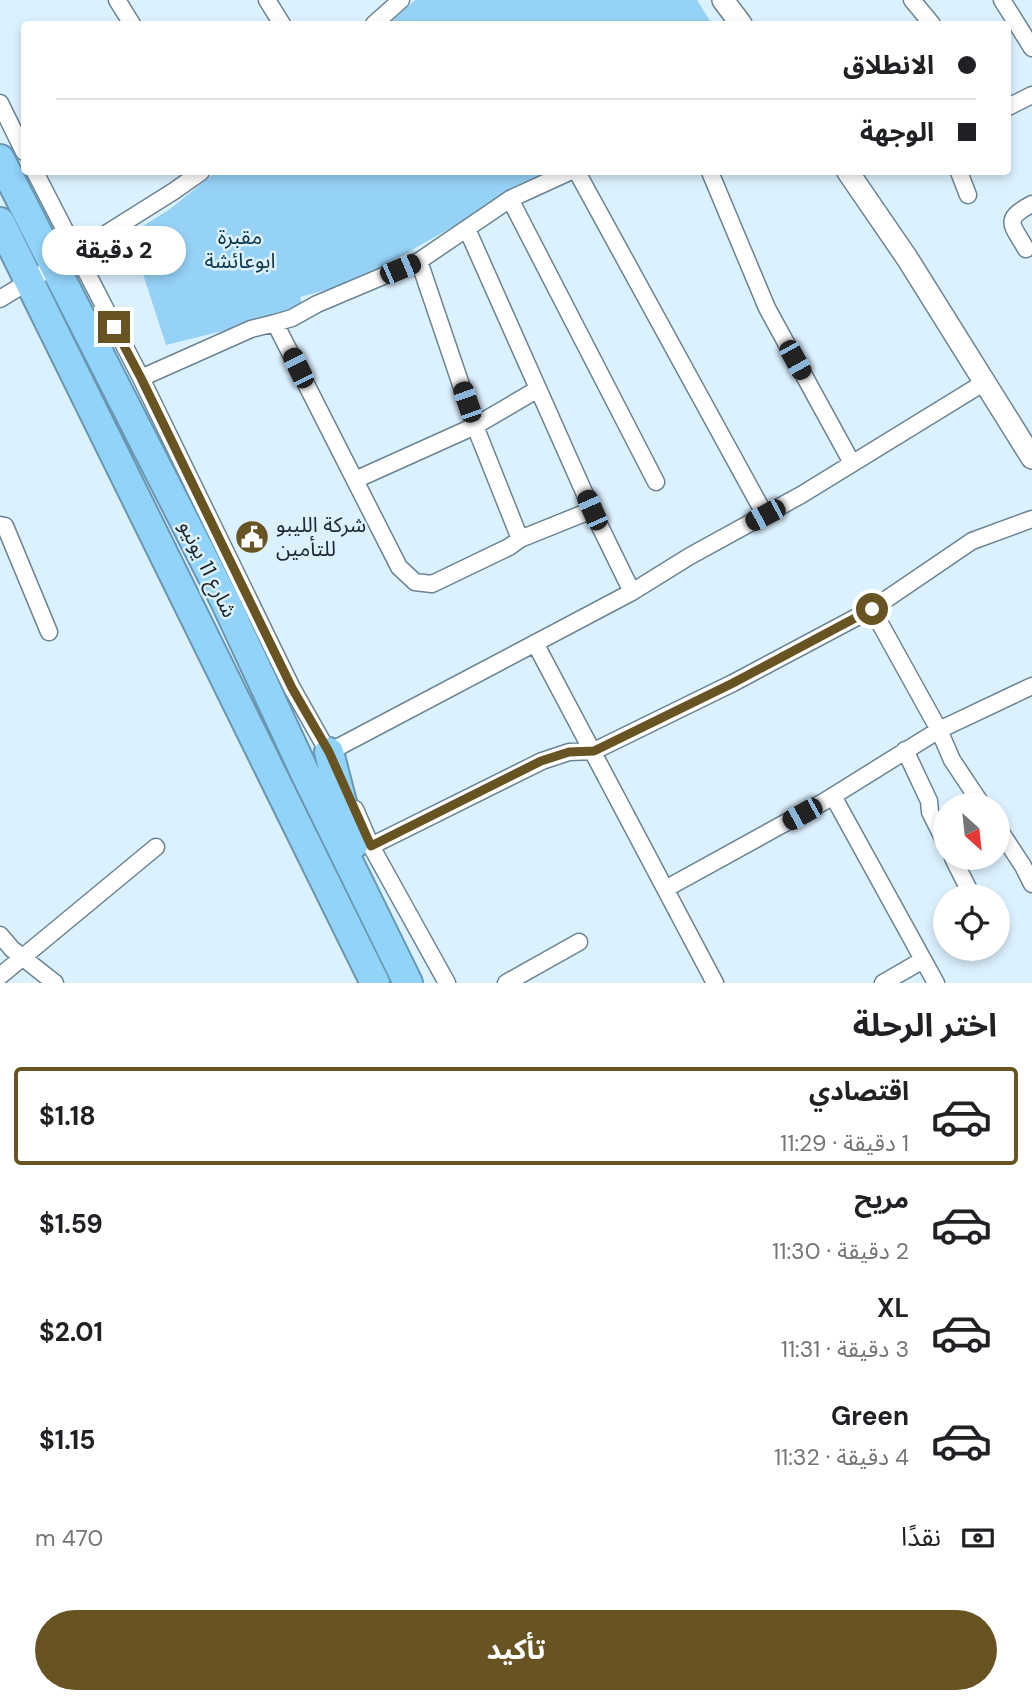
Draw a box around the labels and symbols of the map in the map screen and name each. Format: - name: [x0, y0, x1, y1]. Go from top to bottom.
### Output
- park label: مقبرة ابوعائشة: [205, 223, 275, 275]
- callout: 2 دقيقة: [42, 226, 186, 274]
- car: [377, 251, 424, 287]
- route end: [98, 311, 130, 343]
- car: [776, 337, 815, 383]
- car: [280, 345, 317, 391]
- car: [451, 379, 484, 425]
- car: [574, 487, 611, 533]
- car: [742, 496, 789, 534]
- place label: شركة الليبو للتأمين: [276, 511, 366, 563]
- street label: شارع 11 يونيو: [172, 516, 244, 623]
- public building icon: شركة الليبو للتأمين: [233, 518, 271, 556]
- route start: [856, 593, 888, 625]
- north arrow: [933, 793, 1010, 870]
- car: [779, 795, 826, 833]

